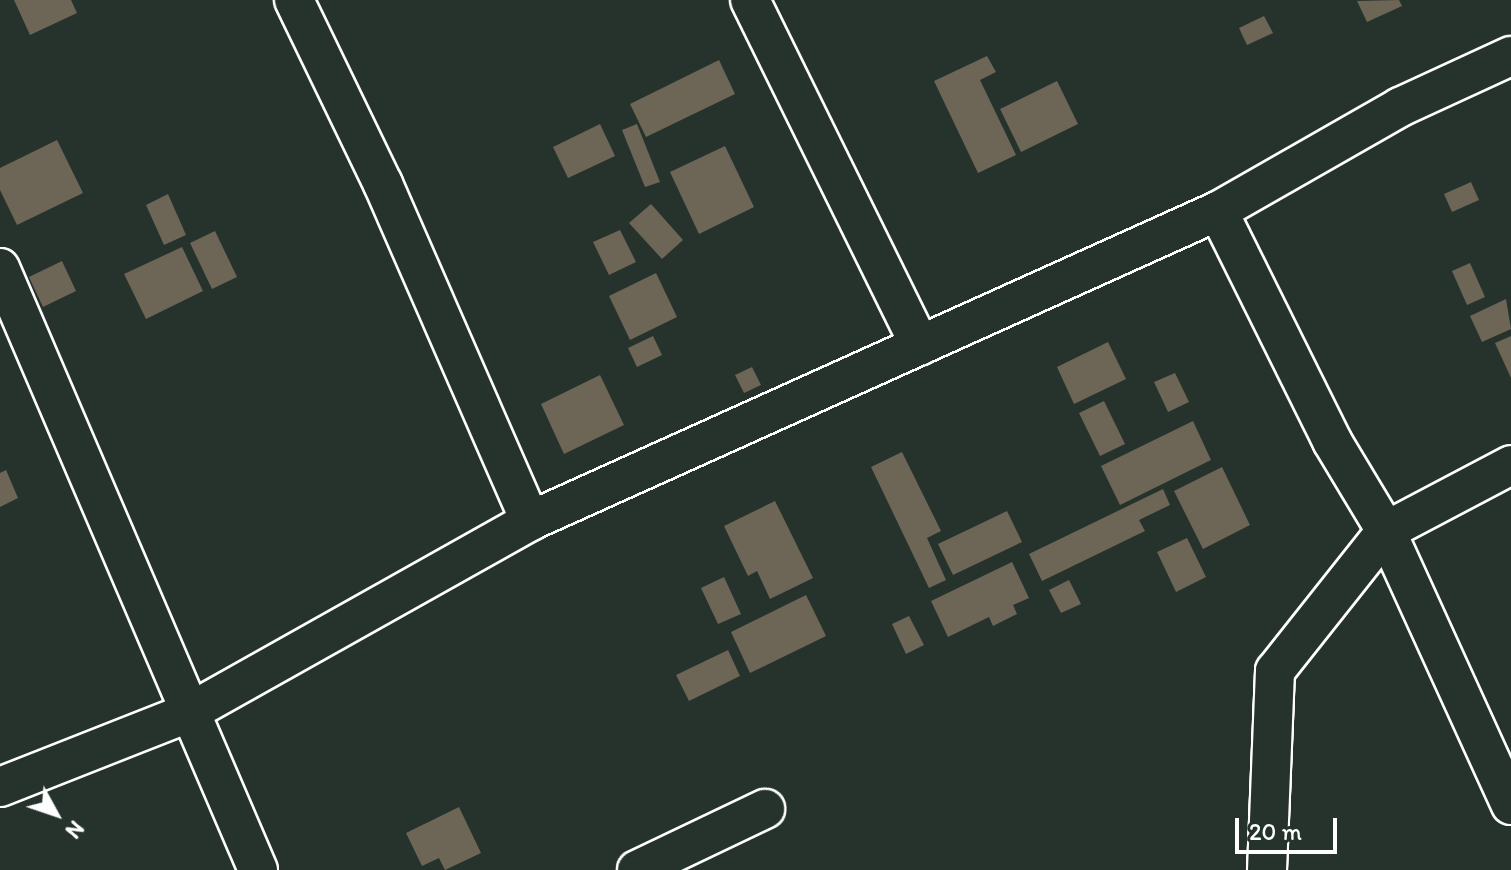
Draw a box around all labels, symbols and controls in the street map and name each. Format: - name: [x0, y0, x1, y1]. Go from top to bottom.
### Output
- north arrow: [16, 774, 96, 854]
- scale bar: [1239, 802, 1341, 852]
- text: N: [60, 815, 90, 844]
- text: 20 m: [1249, 817, 1302, 846]

